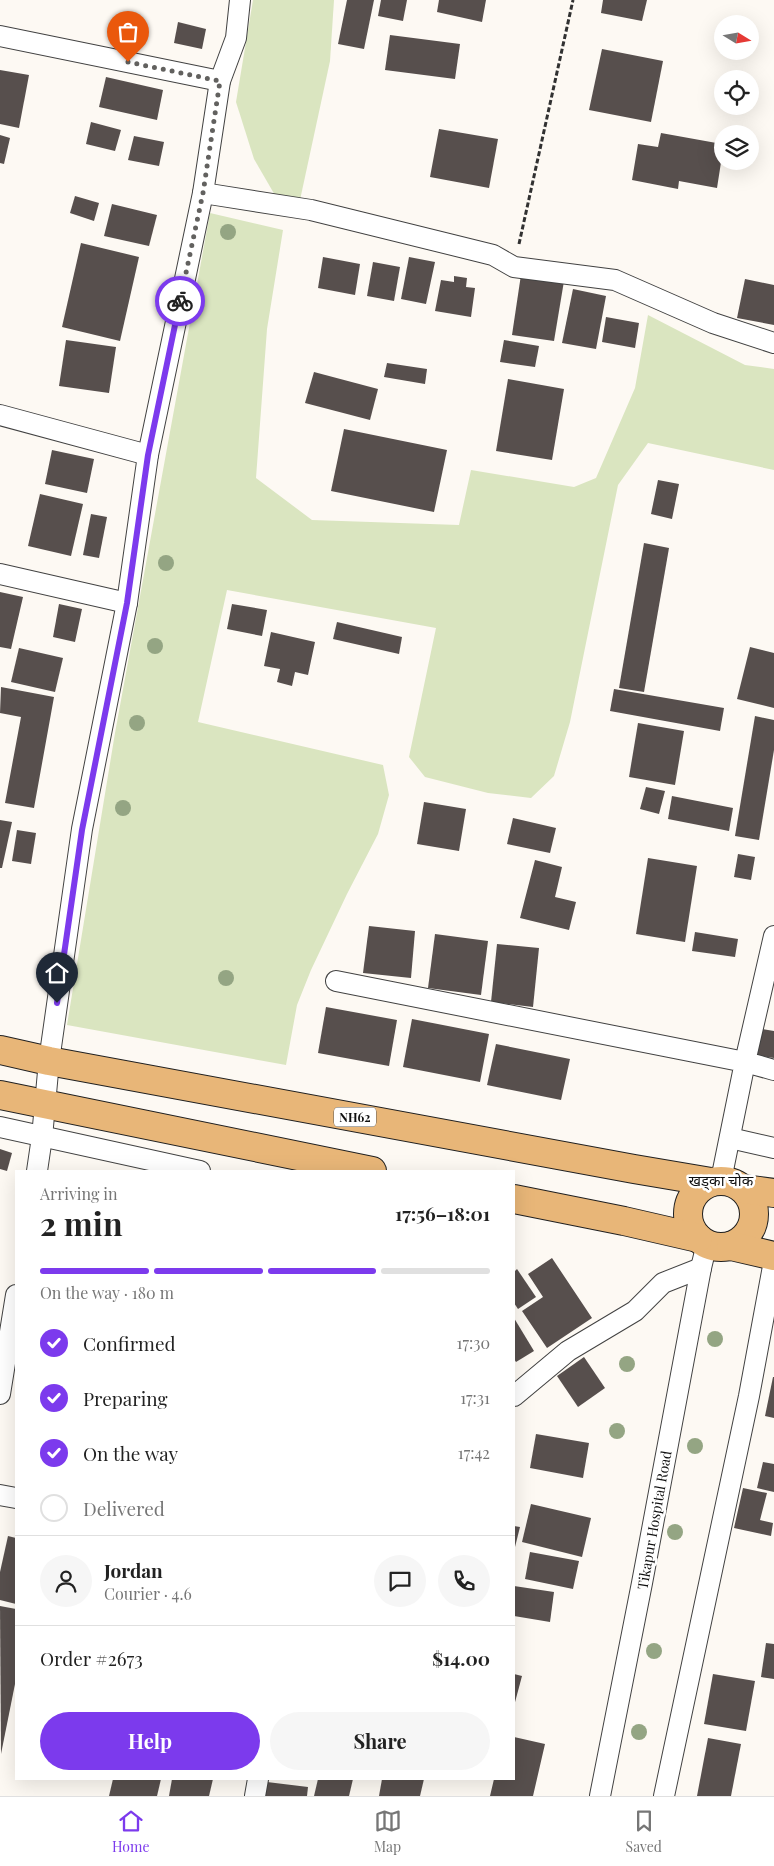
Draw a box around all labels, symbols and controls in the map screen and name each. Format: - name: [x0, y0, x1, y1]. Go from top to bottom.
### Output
- pin: [107, 11, 149, 62]
- north arrow: [714, 15, 759, 60]
- map controls: [714, 15, 759, 170]
- icon: bag: [114, 18, 142, 46]
- button: locate: [714, 70, 759, 115]
- button: layers: [714, 125, 759, 170]
- courier: [155, 276, 205, 326]
- icon: bike: [166, 287, 194, 315]
- pin: [36, 952, 78, 1003]
- icon: home: [43, 959, 71, 987]
- road number: NH62: [334, 1108, 376, 1126]
- district label: खड्का चोक: [689, 1170, 754, 1191]
- text: Arriving in: [40, 1183, 118, 1204]
- text: 17:56–18:01: [395, 1200, 490, 1226]
- text: 2 min: [40, 1201, 123, 1244]
- text: On the way · 180 m: [40, 1282, 174, 1303]
- icon: check: [40, 1329, 68, 1357]
- text: Confirmed: [83, 1330, 176, 1356]
- text: 17:30: [457, 1332, 490, 1353]
- icon: check: [40, 1384, 68, 1412]
- text: Preparing: [83, 1385, 168, 1411]
- text: 17:31: [460, 1387, 490, 1408]
- icon: check: [40, 1439, 68, 1467]
- text: On the way: [83, 1440, 178, 1466]
- text: 17:42: [458, 1442, 490, 1463]
- street label: Tikapur Hospital Road: [632, 1449, 676, 1591]
- text: Delivered: [83, 1495, 165, 1521]
- button: person: [40, 1555, 92, 1607]
- button: chat: [374, 1555, 426, 1607]
- button: phone: [438, 1555, 490, 1607]
- text: Jordan: [104, 1557, 163, 1583]
- text: Courier · 4.6: [104, 1583, 192, 1604]
- text: Order #2673: [40, 1645, 143, 1671]
- text: $14.00: [432, 1645, 490, 1671]
- button: Help: [40, 1712, 260, 1770]
- button: Share: [270, 1712, 490, 1770]
- tab: Home: [112, 1807, 150, 1856]
- tab: Map: [374, 1807, 402, 1856]
- tab: Saved: [626, 1807, 662, 1856]

